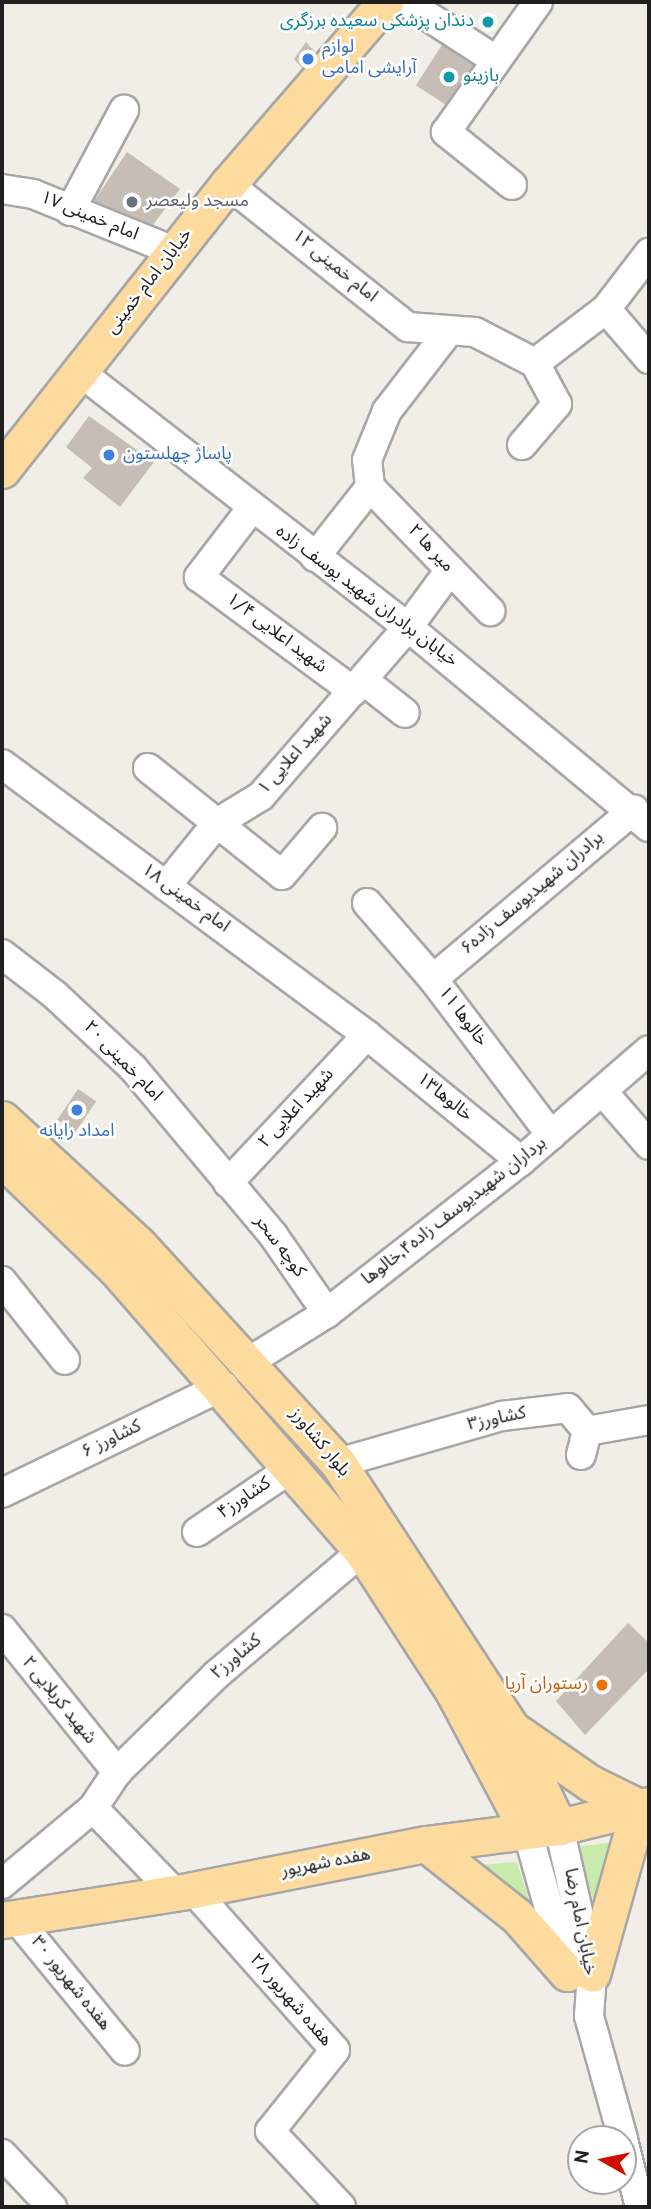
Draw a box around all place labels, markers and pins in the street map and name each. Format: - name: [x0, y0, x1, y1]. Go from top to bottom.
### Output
- place label: دندان پزشکی سعیده برزگری: [280, 11, 474, 33]
- marker: دندان پزشکی سعیده برزگری: [480, 14, 496, 30]
- place label: لوازم آرایشی امامی: [322, 38, 416, 80]
- marker: لوازم آرایشی امامی: [300, 51, 316, 67]
- place label: بازینو: [463, 66, 499, 88]
- marker: بازینو: [441, 69, 457, 85]
- place label: مسجد ولیعصر: [146, 191, 249, 213]
- marker: مسجد ولیعصر: [124, 194, 140, 210]
- place label: پاساژ چهلستون: [123, 444, 232, 466]
- marker: پاساژ چهلستون: [101, 447, 117, 463]
- marker: امداد رایانه: [69, 1102, 85, 1118]
- place label: امداد رایانه: [39, 1121, 115, 1143]
- place label: رستوران آریا: [505, 1674, 588, 1696]
- marker: رستوران آریا: [594, 1677, 610, 1693]

